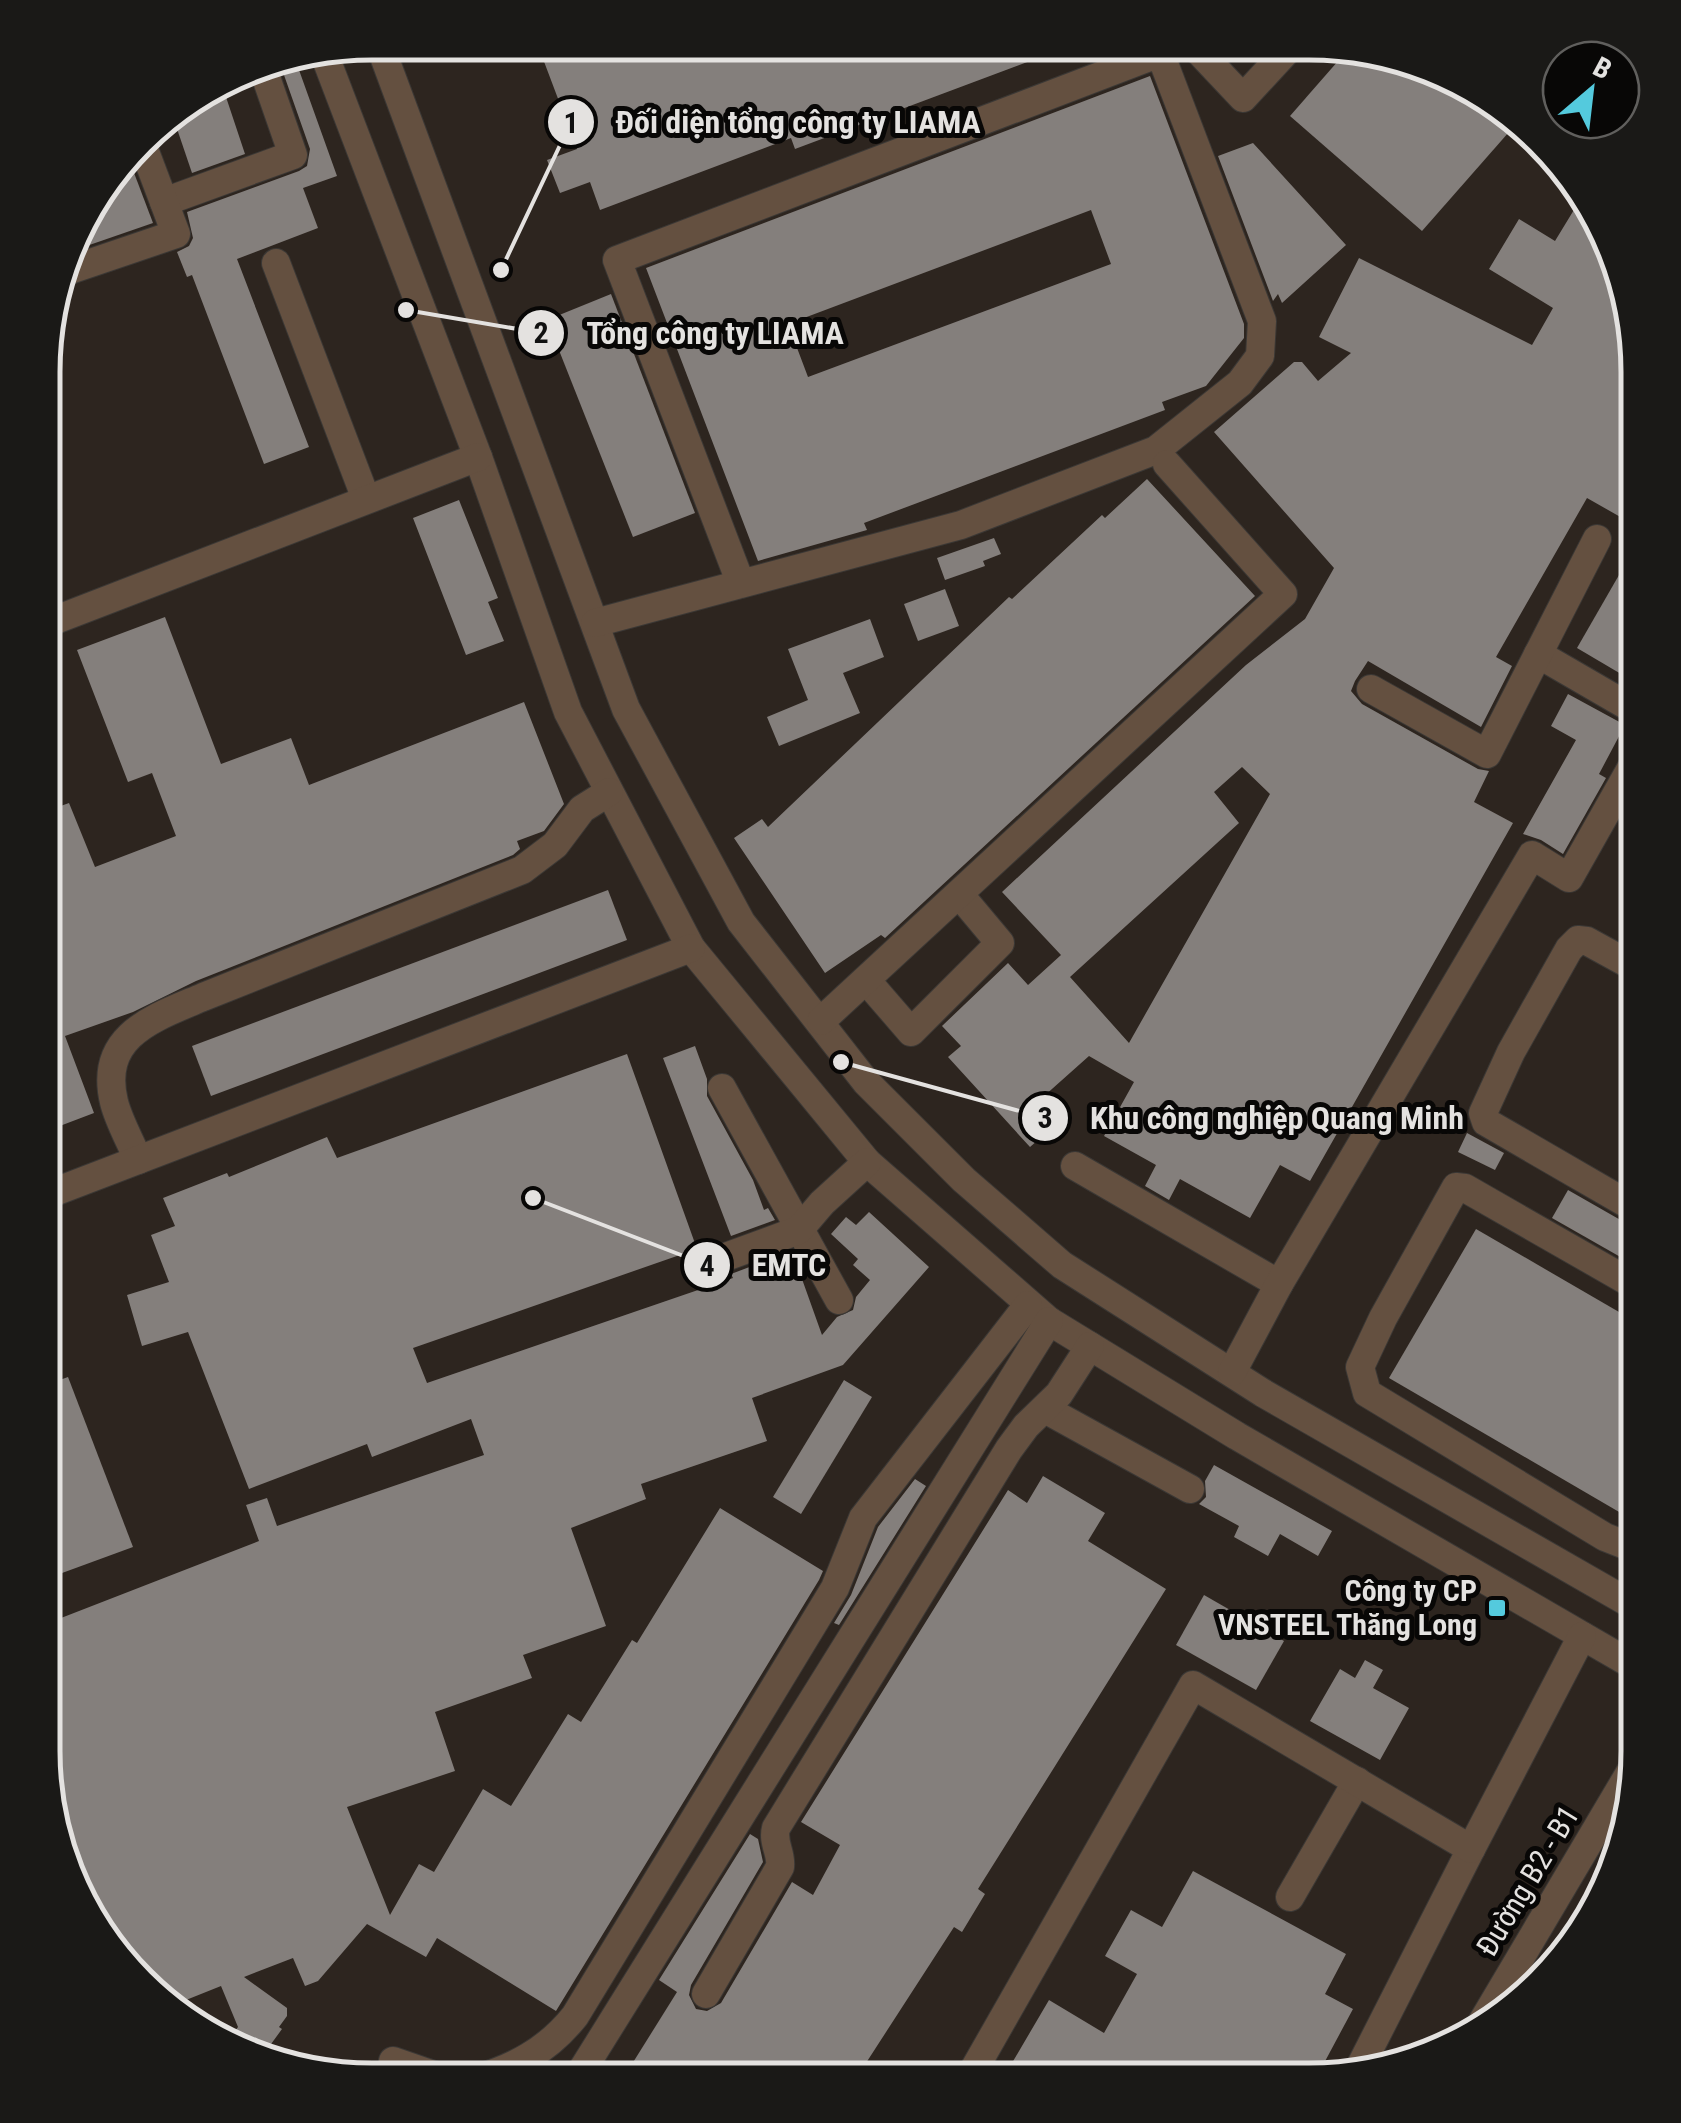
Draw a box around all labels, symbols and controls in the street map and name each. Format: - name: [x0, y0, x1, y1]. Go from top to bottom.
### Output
- north arrow: [1541, 40, 1641, 140]
- text: B: [1588, 50, 1617, 87]
- callout: Đối diện tổng công ty LIAMA: [546, 91, 1001, 153]
- text: Đối diện tổng công ty LIAMA: [615, 103, 981, 141]
- text: 1: [563, 105, 579, 140]
- callout: Tổng công ty LIAMA: [516, 302, 864, 364]
- text: Tổng công ty LIAMA: [586, 314, 844, 352]
- text: 2: [533, 315, 549, 350]
- callout: Khu công nghiệp Quang Minh: [1020, 1087, 1484, 1149]
- text: Khu công nghiệp Quang Minh: [1090, 1099, 1464, 1137]
- text: 3: [1037, 1100, 1053, 1135]
- callout: EMTC: [682, 1234, 847, 1296]
- text: EMTC: [752, 1246, 826, 1284]
- text: 4: [699, 1248, 715, 1283]
- place label: Công ty CP VNSTEEL Thăng Long: [1218, 1573, 1477, 1642]
- marker: Công ty CP VNSTEEL Thăng Long: [1486, 1597, 1508, 1619]
- street label: Đường B2 - B1: [1469, 1799, 1586, 1962]

